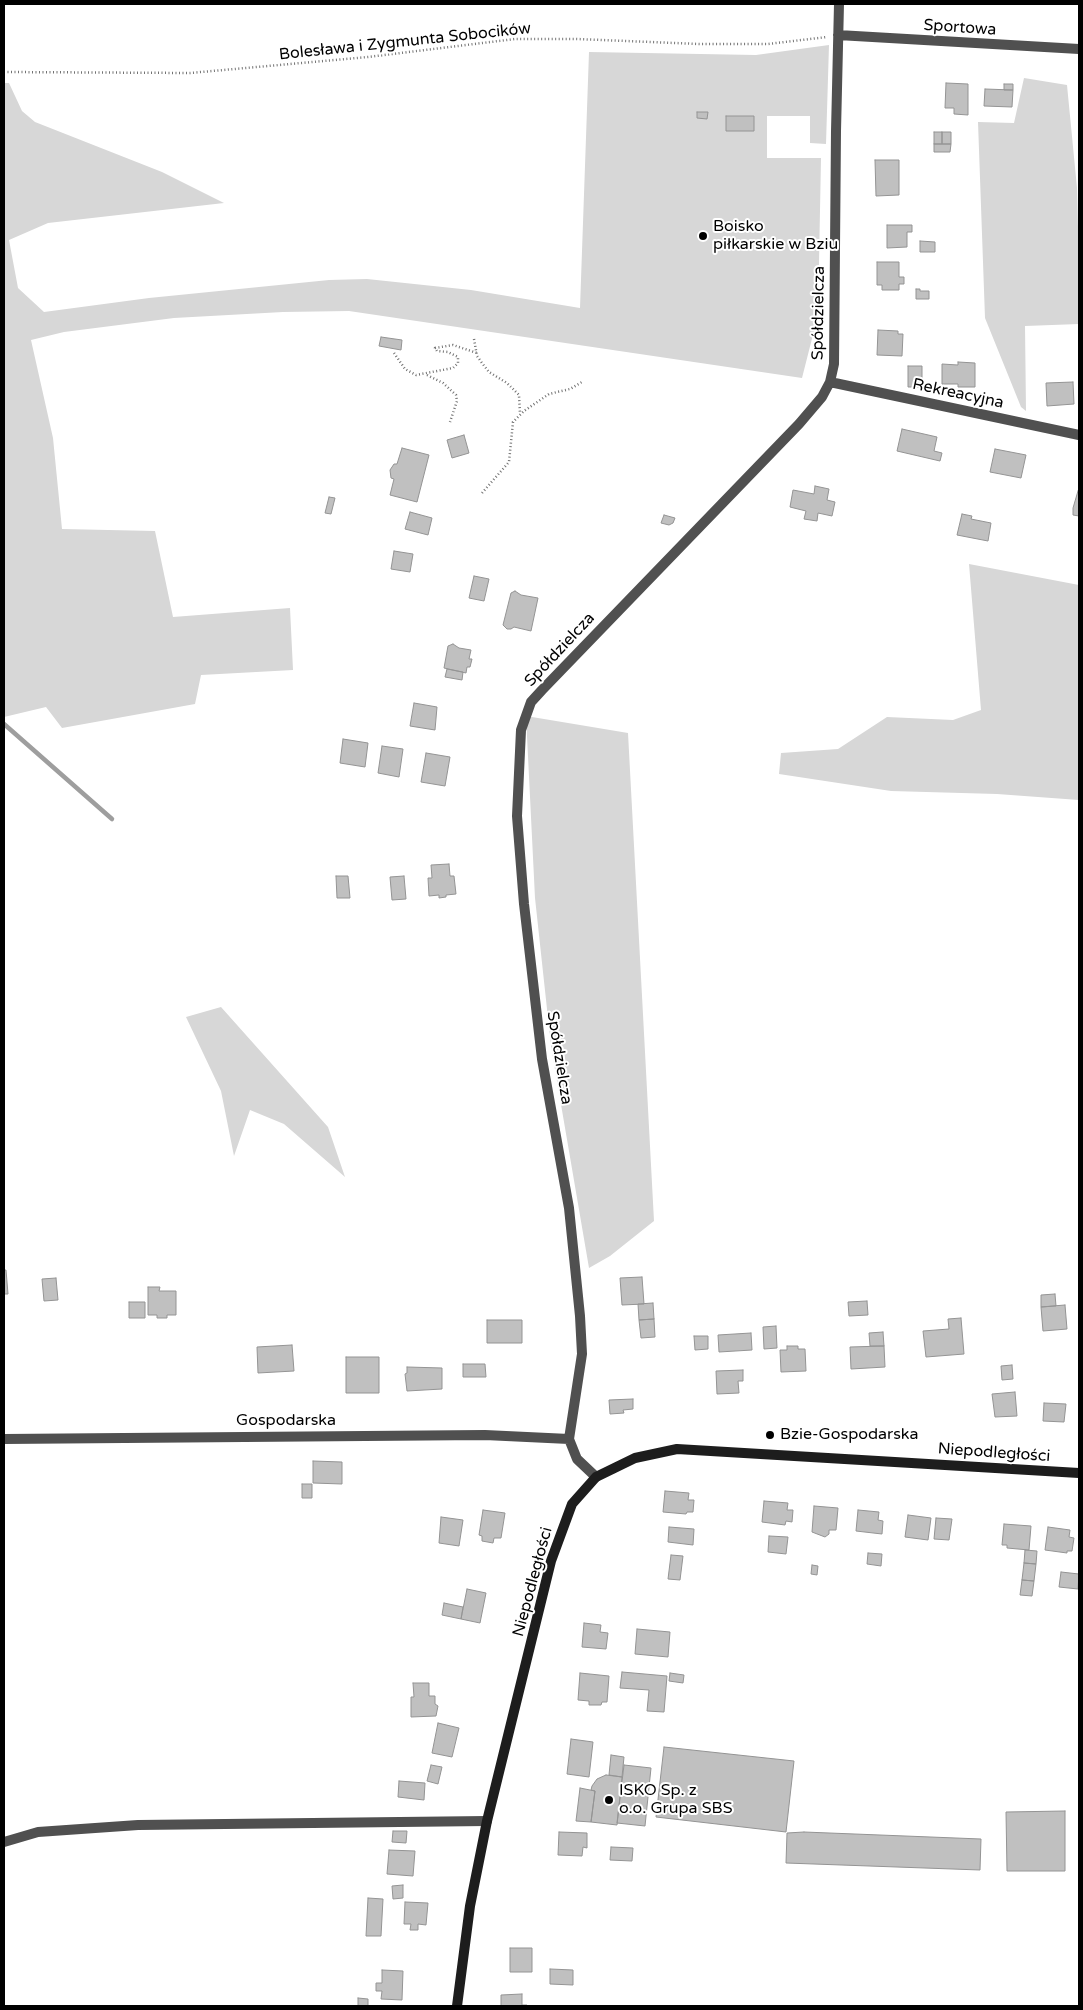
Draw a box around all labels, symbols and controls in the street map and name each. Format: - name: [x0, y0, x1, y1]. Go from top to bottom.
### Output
- street label: Sportowa: [923, 16, 997, 40]
- street label: Bolesława i Zygmunta Sobocików: [278, 19, 532, 65]
- place label: Boisko piłkarskie w Bziu: [713, 217, 838, 255]
- marker: Boisko piłkarskie w Bziu: [697, 230, 709, 242]
- street label: Spółdzielcza: [809, 266, 829, 360]
- street label: Rekreacyjna: [911, 375, 1005, 413]
- street label: Spółdzielcza: [521, 609, 599, 691]
- street label: Spółdzielcza: [542, 1010, 576, 1106]
- street label: Gospodarska: [236, 1411, 336, 1431]
- place label: Bzie-Gospodarska: [780, 1425, 918, 1445]
- marker: Bzie-Gospodarska: [764, 1429, 776, 1441]
- street label: Niepodległości: [937, 1439, 1051, 1467]
- street label: Niepodległości: [509, 1525, 557, 1639]
- place label: ISKO Sp. z o.o. Grupa SBS: [619, 1781, 732, 1819]
- marker: ISKO Sp. z o.o. Grupa SBS: [603, 1794, 615, 1806]

